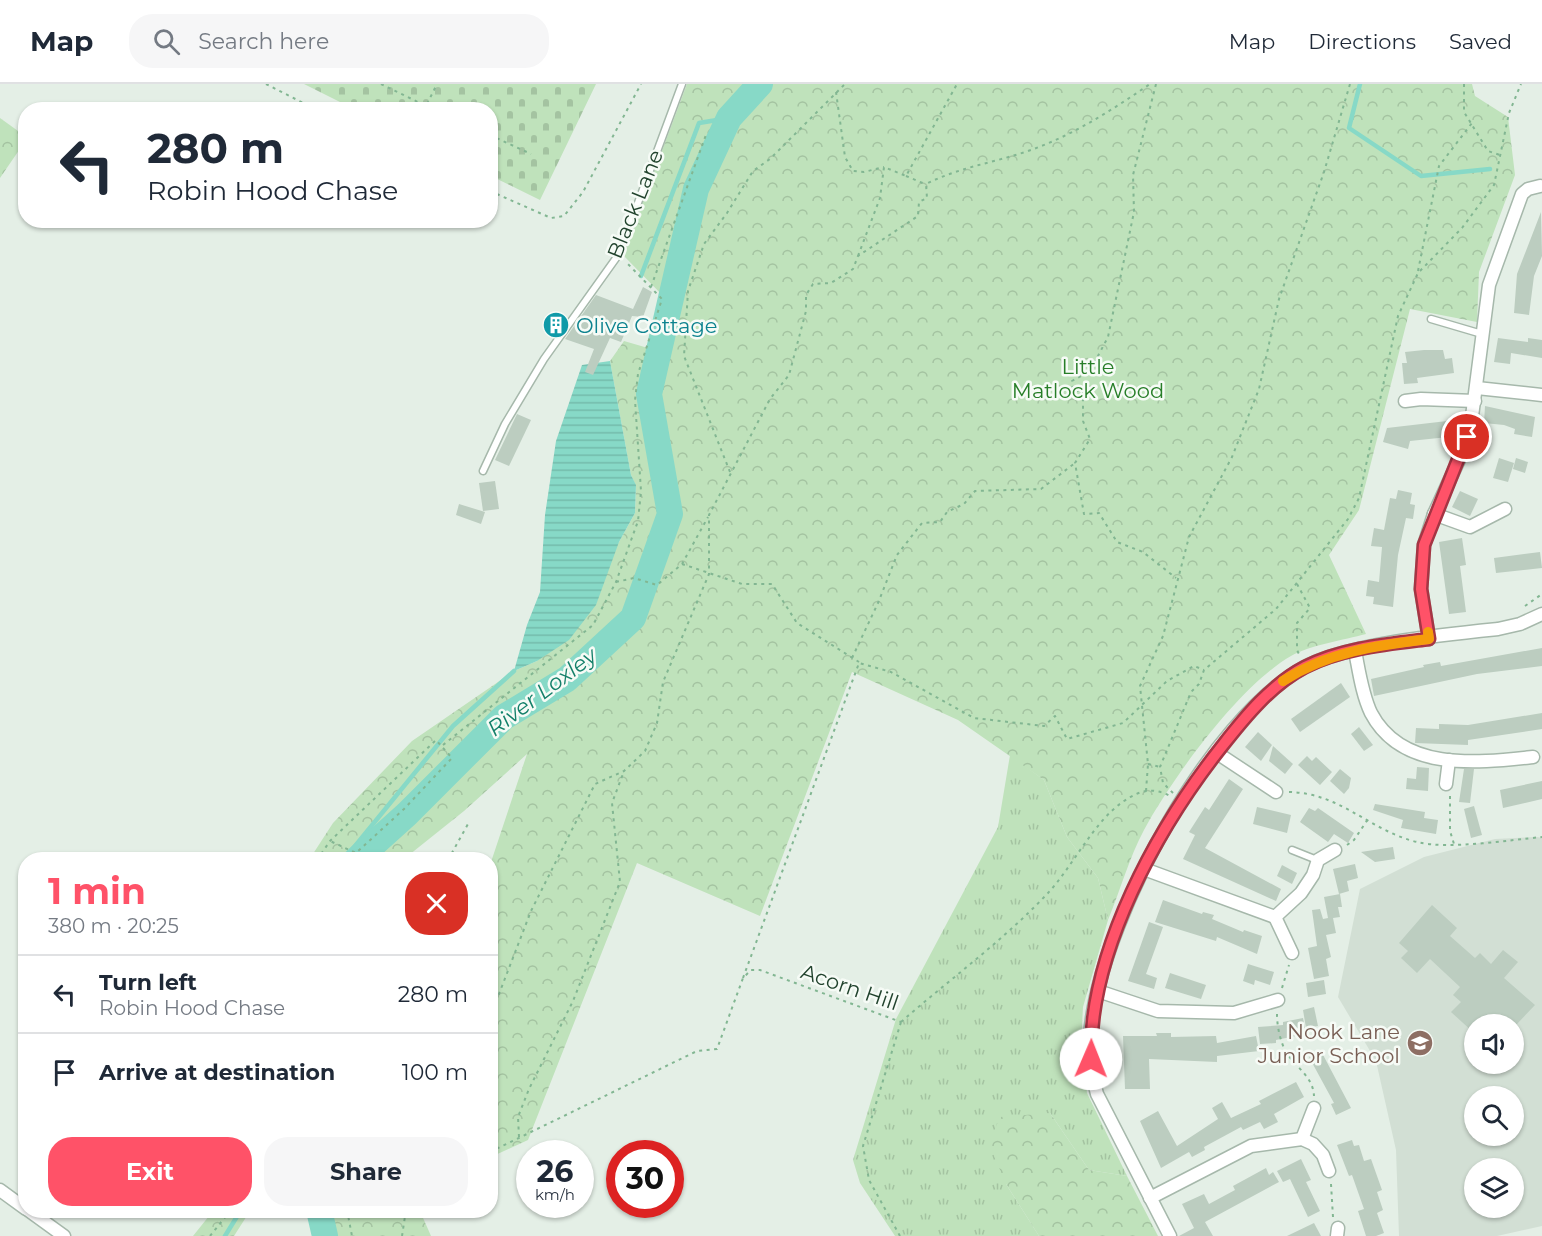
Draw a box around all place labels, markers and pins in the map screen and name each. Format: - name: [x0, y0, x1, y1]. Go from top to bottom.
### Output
- building icon: Olive Cottage: [541, 310, 571, 340]
- place label: Olive Cottage: [576, 313, 718, 338]
- pin: [1441, 411, 1492, 462]
- place label: Nook Lane Junior School: [1257, 1019, 1400, 1068]
- school or university icon: Nook Lane Junior School: [1405, 1028, 1435, 1058]

